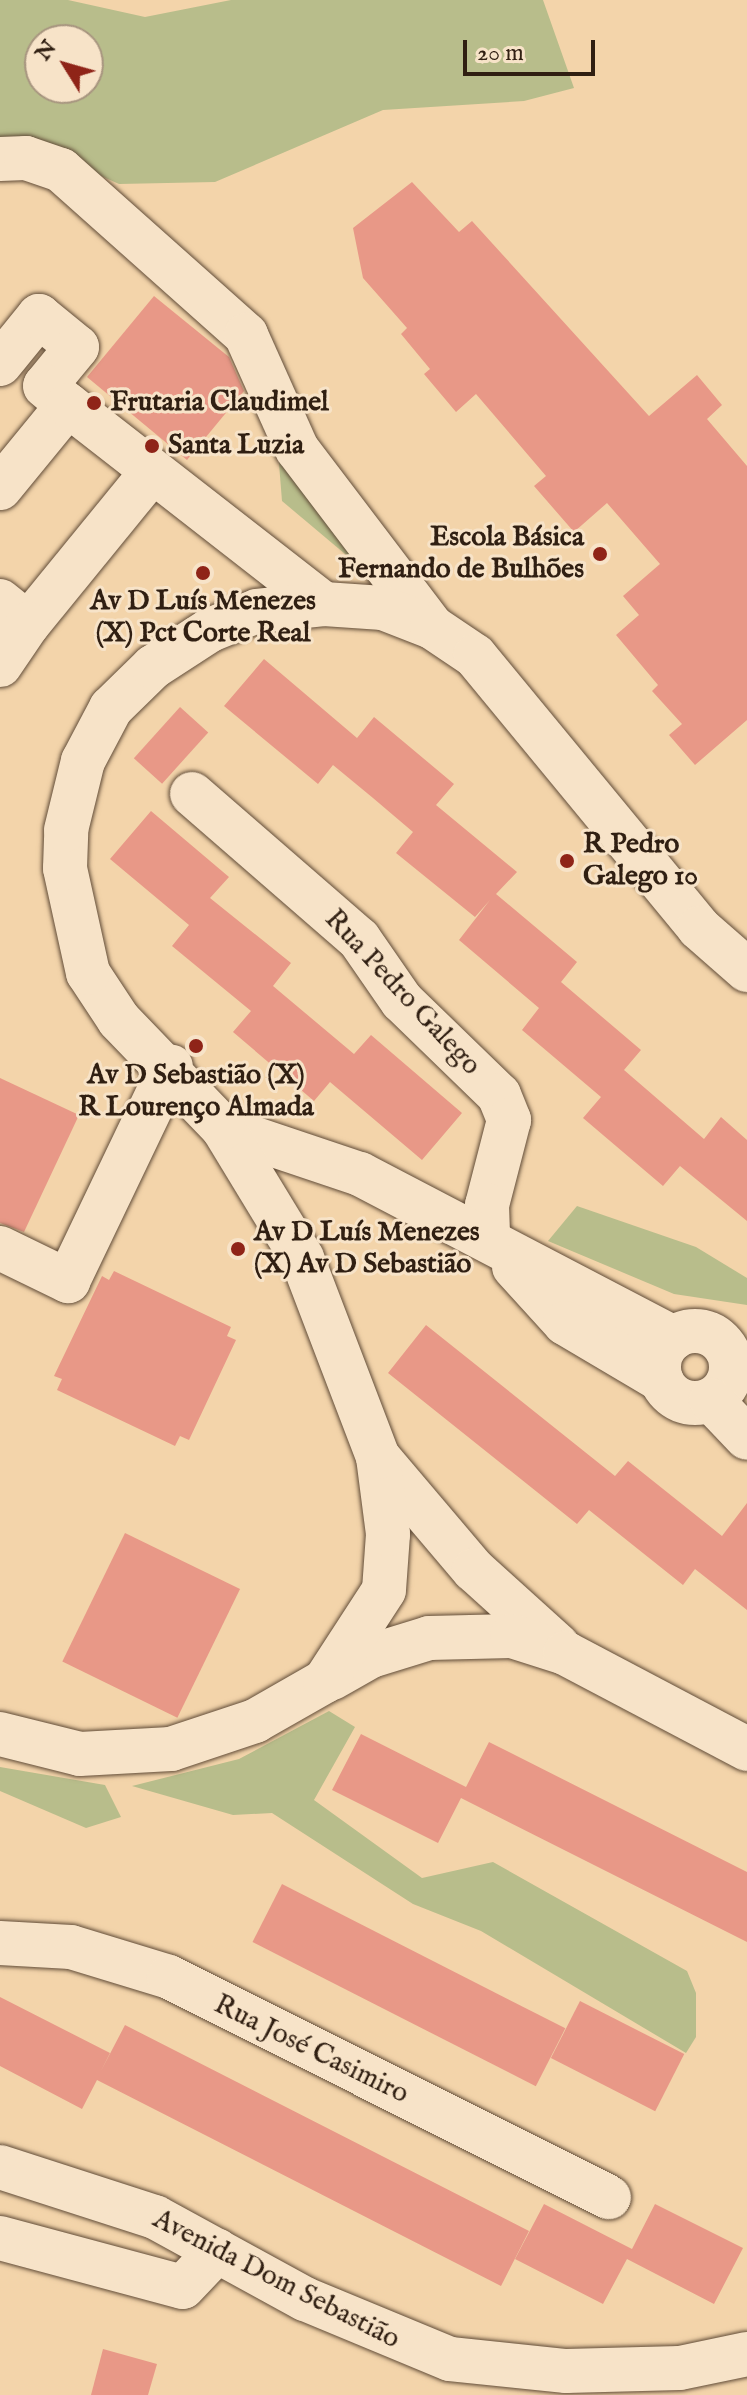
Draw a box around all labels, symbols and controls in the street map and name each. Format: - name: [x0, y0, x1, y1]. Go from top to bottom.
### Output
- north arrow: [24, 24, 104, 104]
- scale bar: [467, 24, 599, 74]
- text: N: [30, 35, 63, 67]
- text: 20 m: [477, 38, 524, 69]
- place label: Frutaria Claudimel: [110, 386, 329, 420]
- marker: Frutaria Claudimel: [85, 394, 103, 412]
- place label: Santa Luzia: [168, 429, 304, 463]
- marker: Santa Luzia: [143, 437, 161, 455]
- place label: Escola Básica Fernando de Bulhões: [338, 521, 584, 587]
- marker: Escola Básica Fernando de Bulhões: [591, 545, 609, 563]
- marker: Av D Luís Menezes (X) Pct Corte Real: [194, 564, 212, 582]
- place label: Av D Luís Menezes (X) Pct Corte Real: [90, 585, 316, 651]
- place label: R Pedro Galego 10: [583, 828, 698, 894]
- marker: R Pedro Galego 10: [558, 852, 576, 870]
- street label: Rua Pedro Galego: [317, 903, 487, 1083]
- marker: Av D Sebastião (X) R Lourenço Almada: [187, 1037, 205, 1055]
- place label: Av D Sebastião (X) R Lourenço Almada: [78, 1059, 314, 1125]
- place label: Av D Luís Menezes (X) Av D Sebastião: [254, 1216, 480, 1282]
- marker: Av D Luís Menezes (X) Av D Sebastião: [229, 1240, 247, 1258]
- street label: Rua José Casimiro: [208, 1988, 414, 2112]
- street label: Avenida Dom Sebastião: [147, 2203, 405, 2357]

